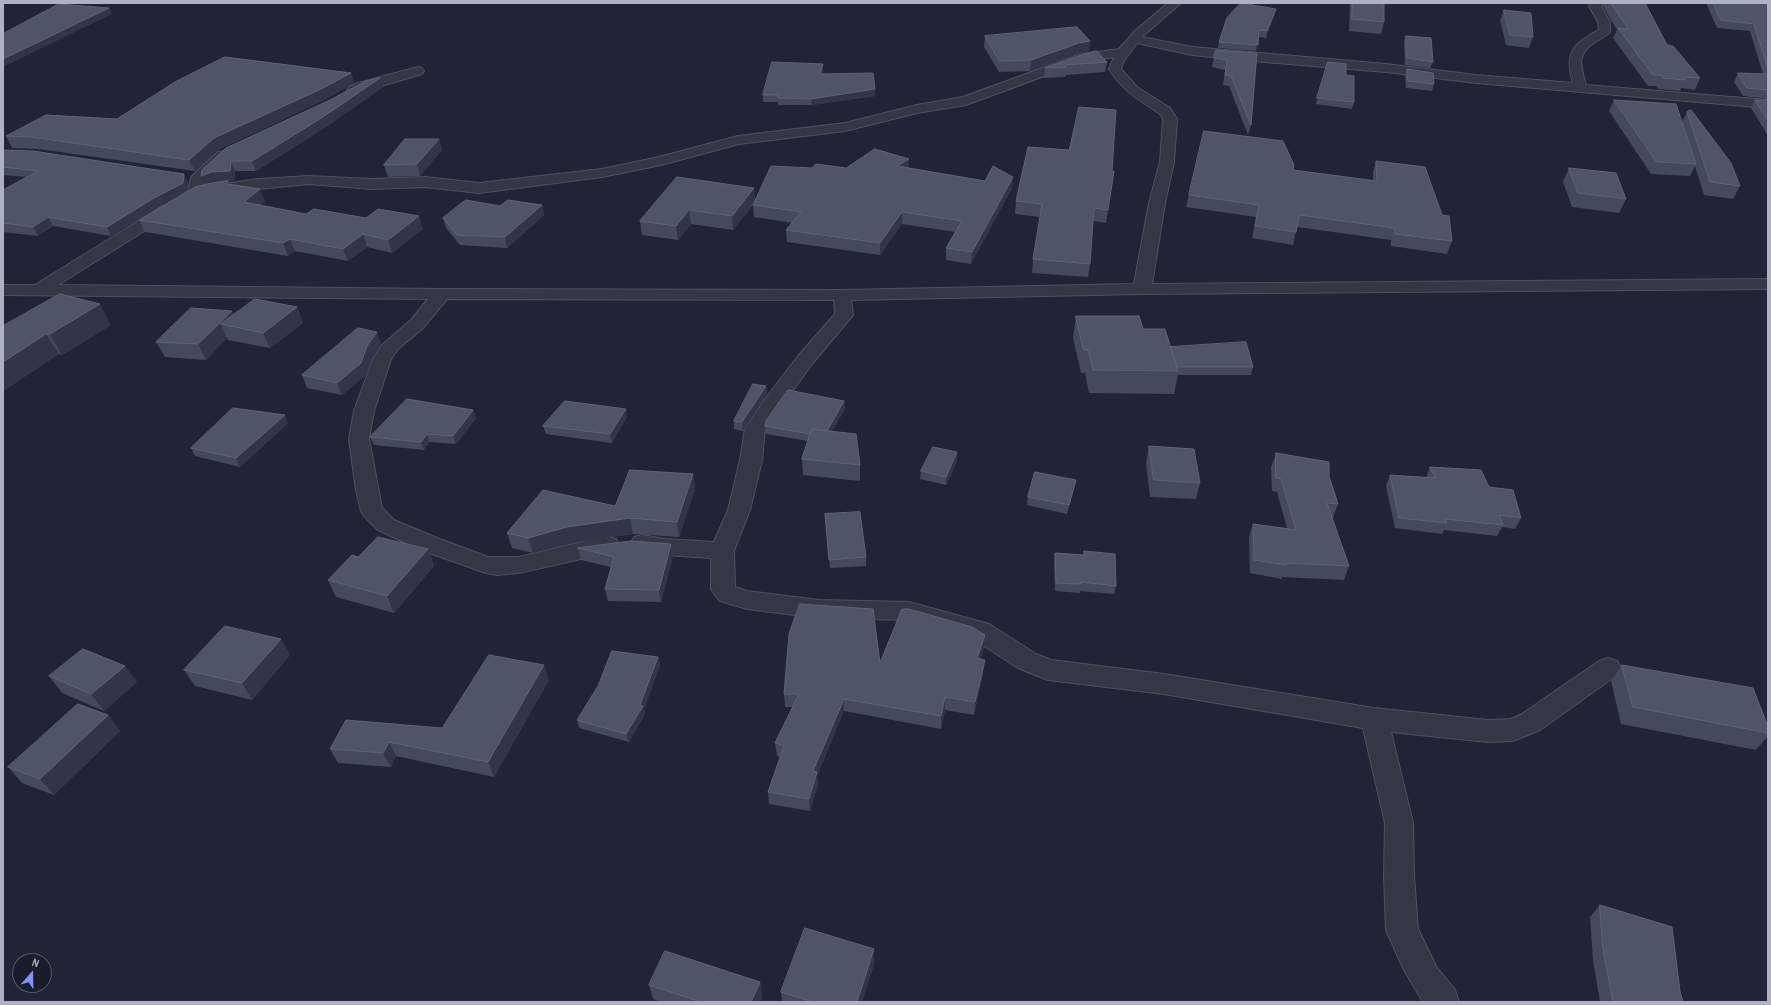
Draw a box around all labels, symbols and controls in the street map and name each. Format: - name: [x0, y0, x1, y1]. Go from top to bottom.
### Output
- north arrow: [12, 953, 52, 993]
- text: N: [30, 955, 41, 970]

